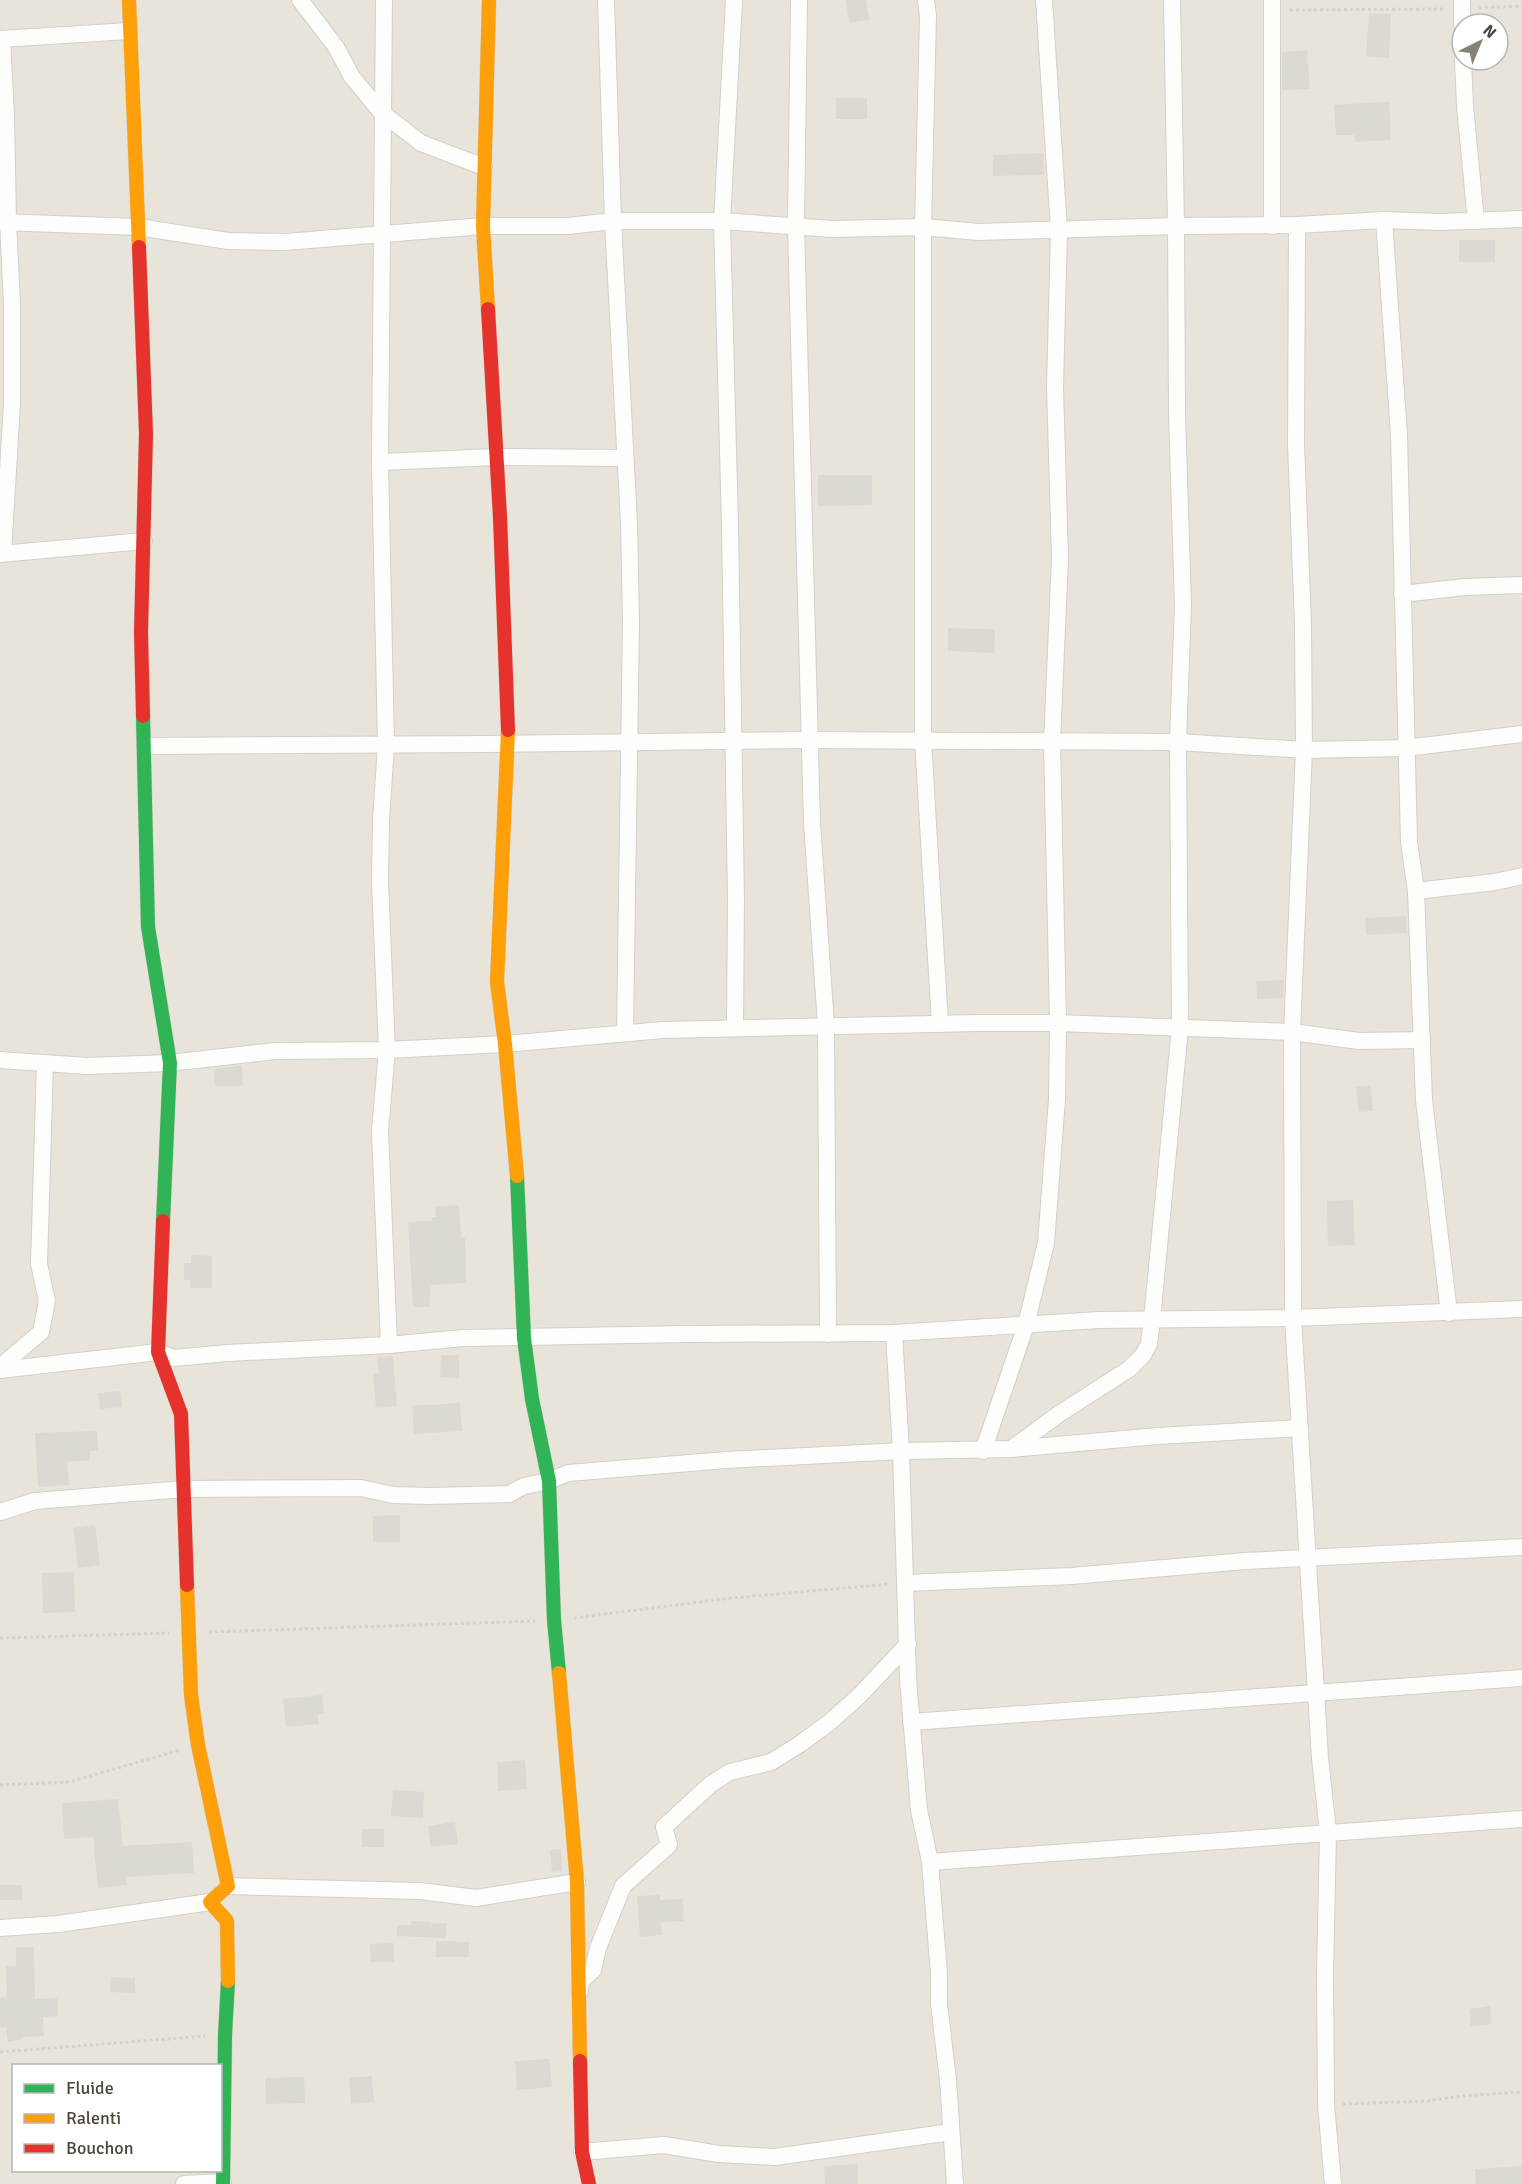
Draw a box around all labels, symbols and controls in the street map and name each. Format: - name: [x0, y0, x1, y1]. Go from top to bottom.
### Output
- north arrow: [1450, 12, 1510, 72]
- text: N: [1479, 21, 1500, 43]
- legend: [12, 2064, 222, 2172]
- text: Fluide: [66, 2077, 114, 2099]
- text: Ralenti: [66, 2107, 121, 2129]
- text: Bouchon: [66, 2137, 134, 2159]

